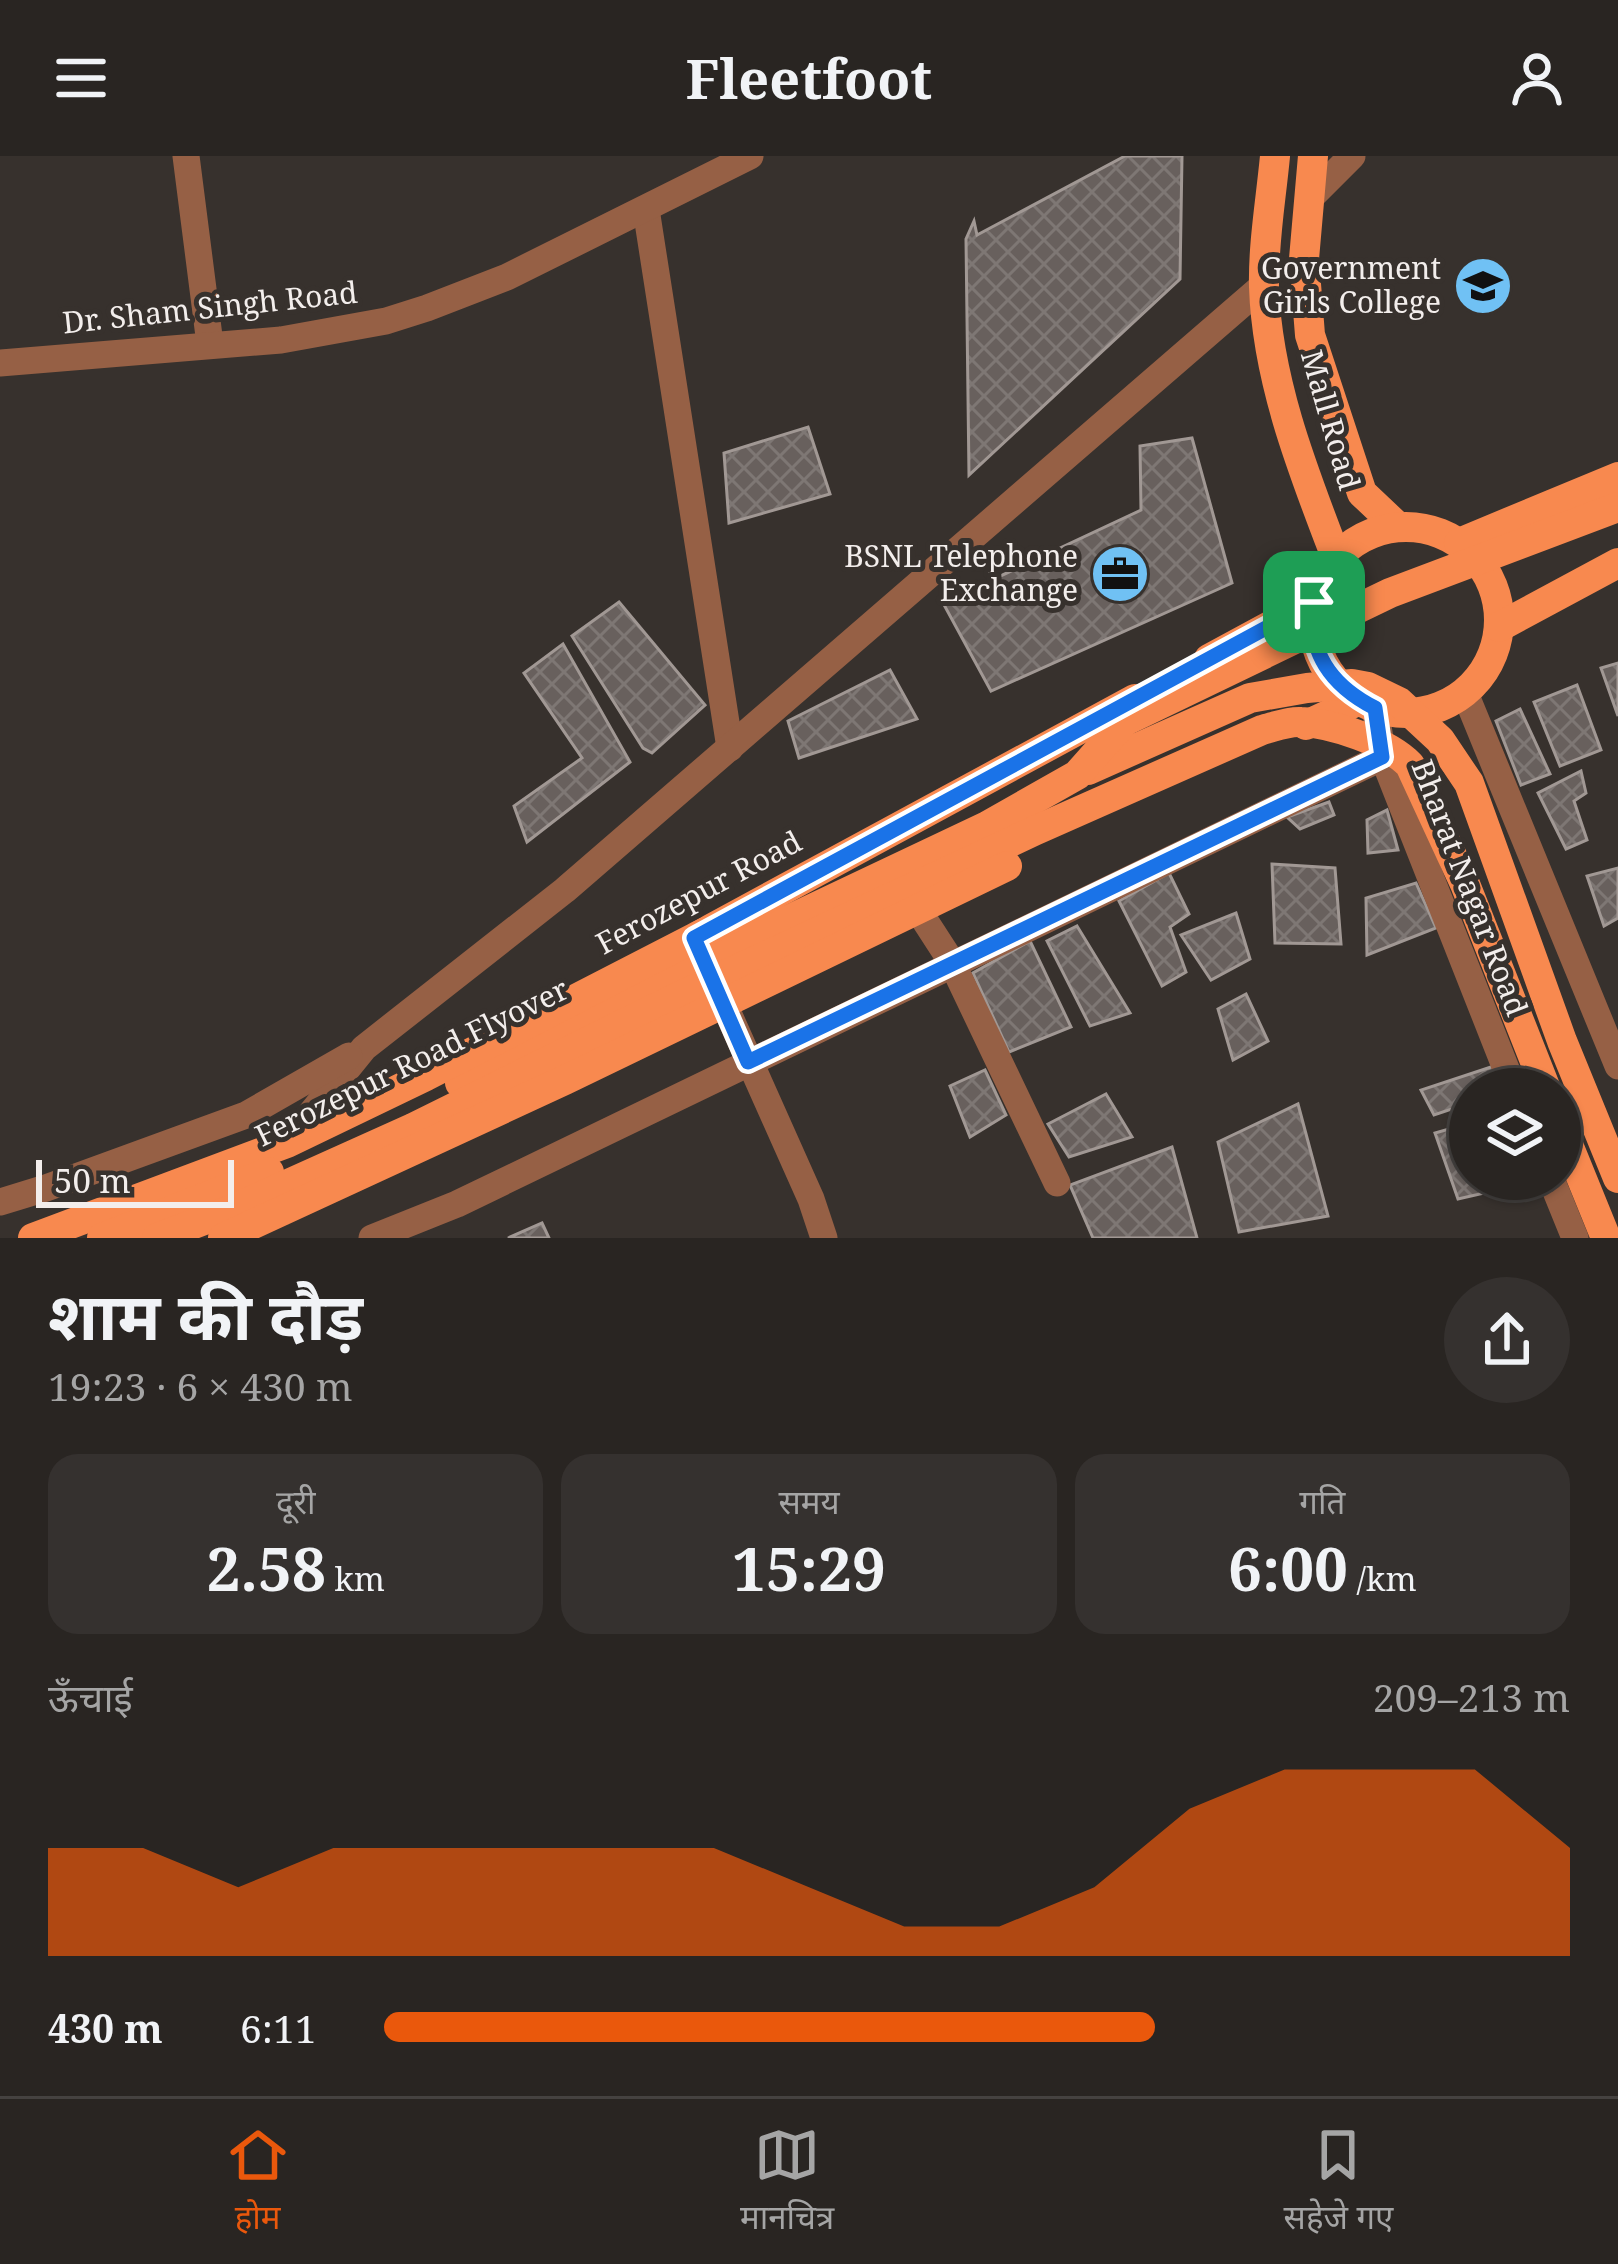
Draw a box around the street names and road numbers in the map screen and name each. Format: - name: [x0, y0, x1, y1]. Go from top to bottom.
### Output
- street label: Dr. Sham Singh Road: [60, 271, 359, 342]
- street label: Mall Road: [1292, 345, 1371, 494]
- street label: Bharat Nagar Road: [1403, 753, 1538, 1021]
- street label: Ferozepur Road: [588, 820, 808, 963]
- street label: Ferozepur Road Flyover: [248, 968, 575, 1155]

